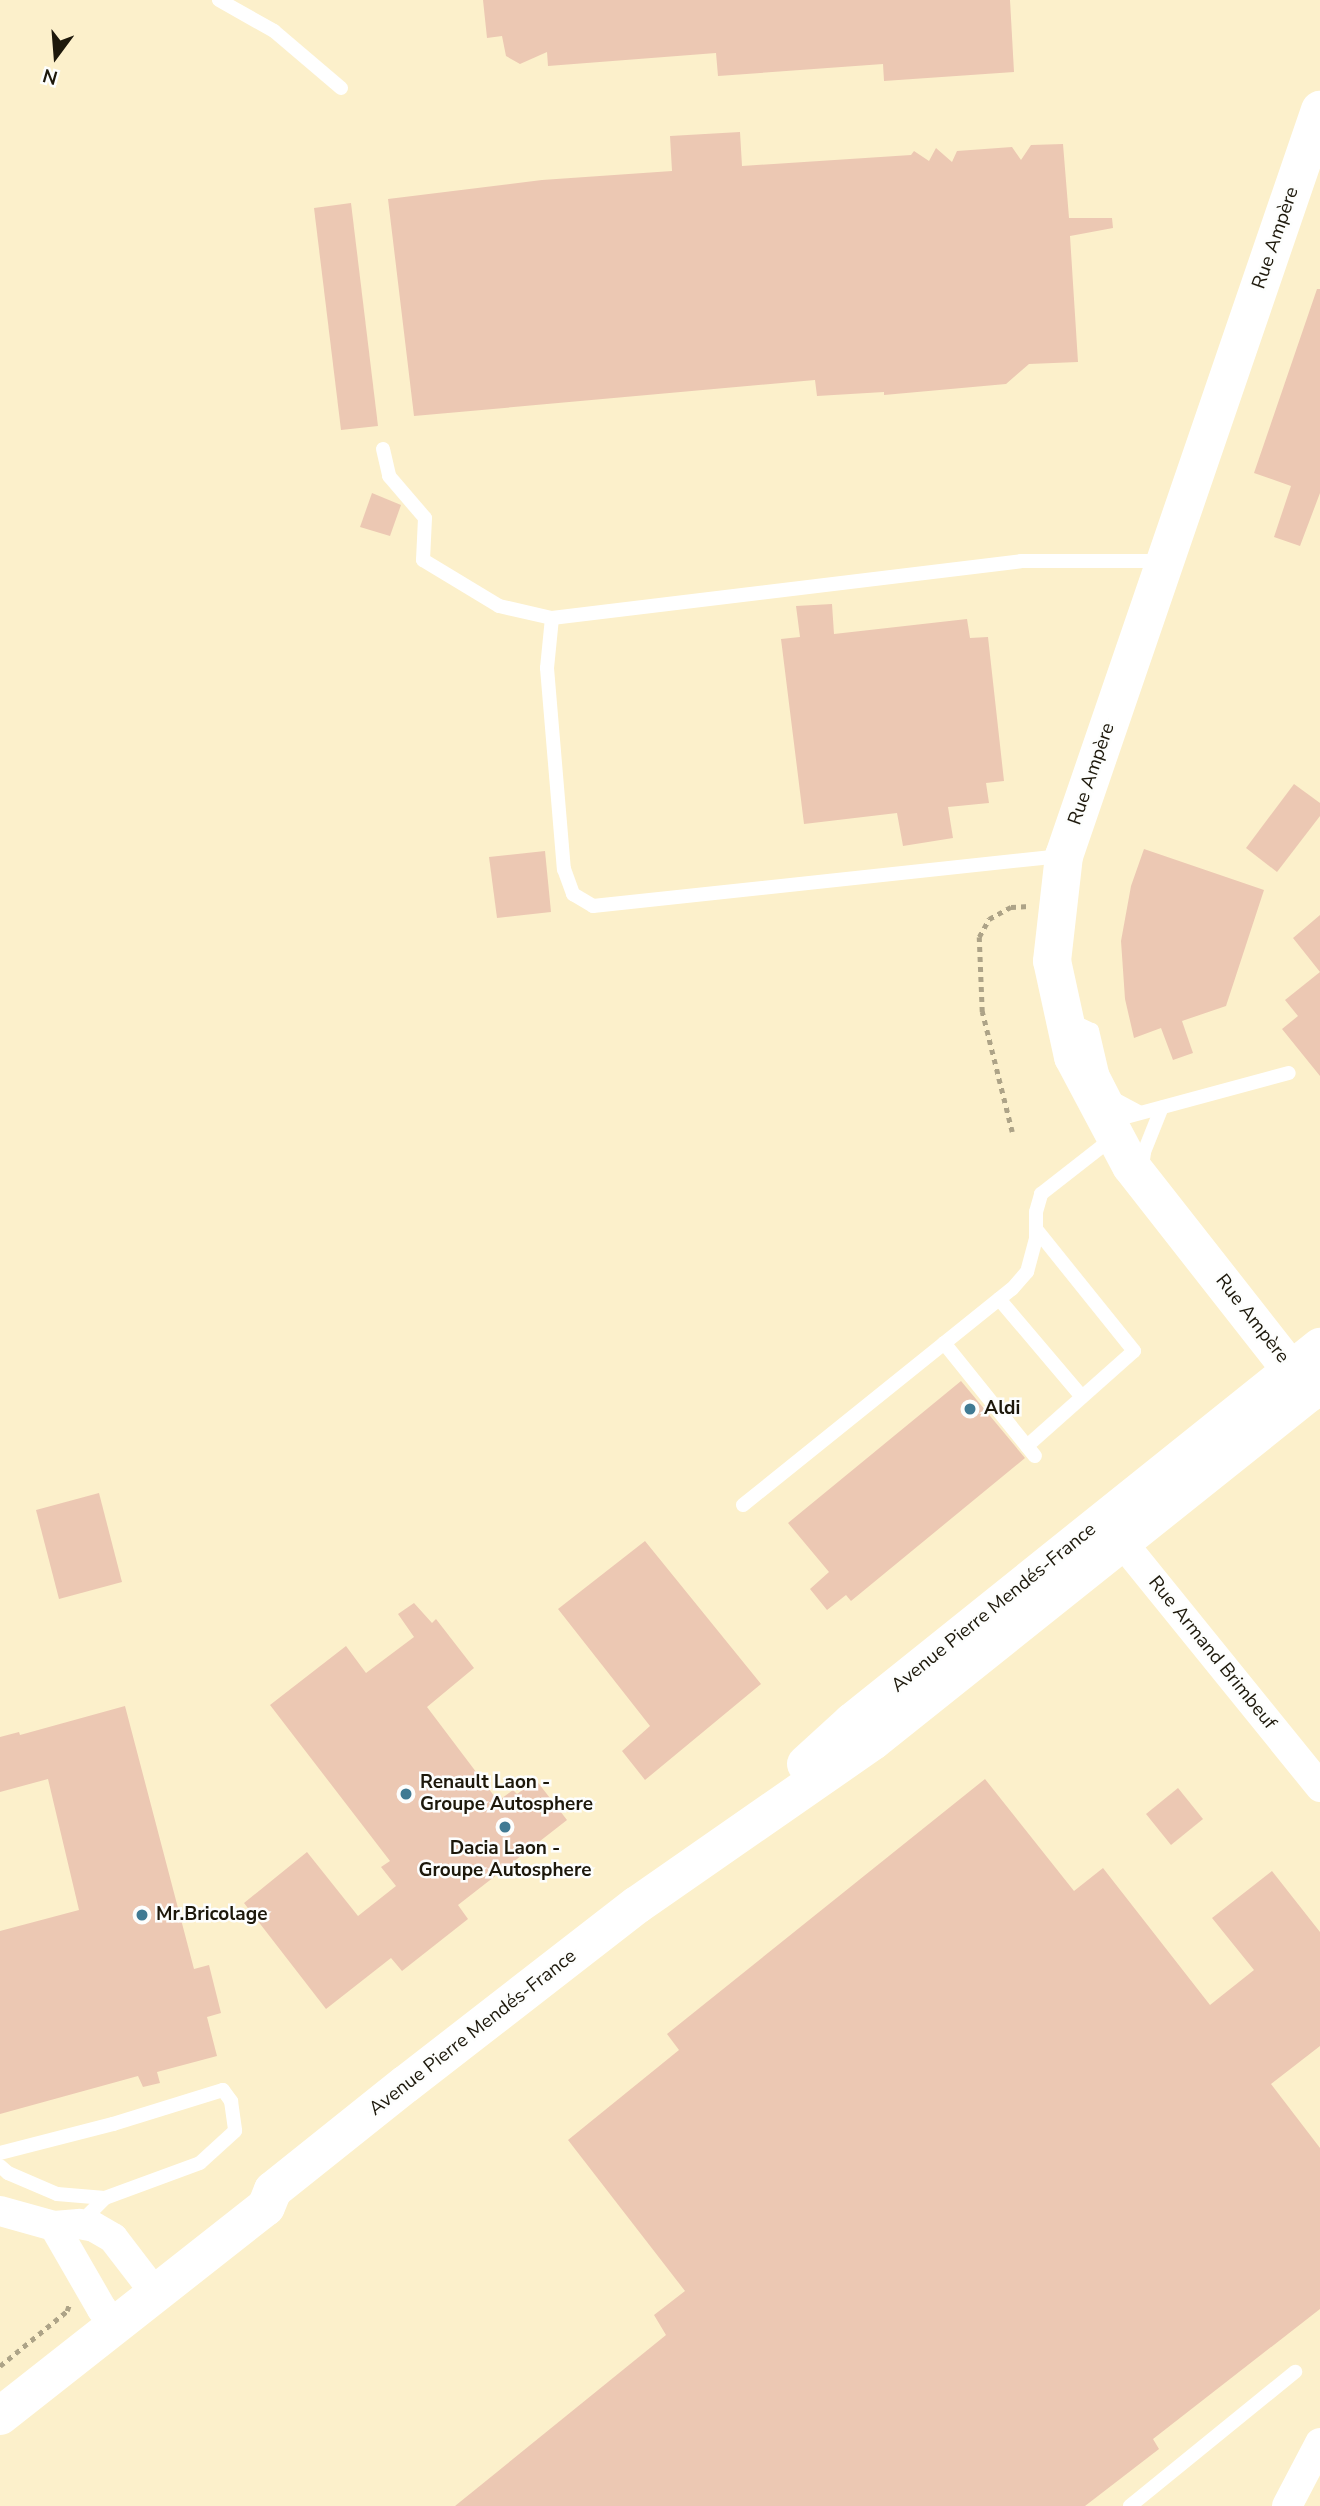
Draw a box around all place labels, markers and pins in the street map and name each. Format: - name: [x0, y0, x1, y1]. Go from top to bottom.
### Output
- place label: Aldi: [984, 1398, 1020, 1420]
- marker: Aldi: [962, 1401, 978, 1417]
- place label: Renault Laon - Groupe Autosphere: [420, 1772, 593, 1816]
- marker: Renault Laon - Groupe Autosphere: [398, 1786, 414, 1802]
- marker: Dacia Laon - Groupe Autosphere: [497, 1819, 513, 1835]
- place label: Dacia Laon - Groupe Autosphere: [418, 1838, 592, 1882]
- place label: Mr.Bricolage: [156, 1904, 268, 1926]
- marker: Mr.Bricolage: [134, 1907, 150, 1923]

